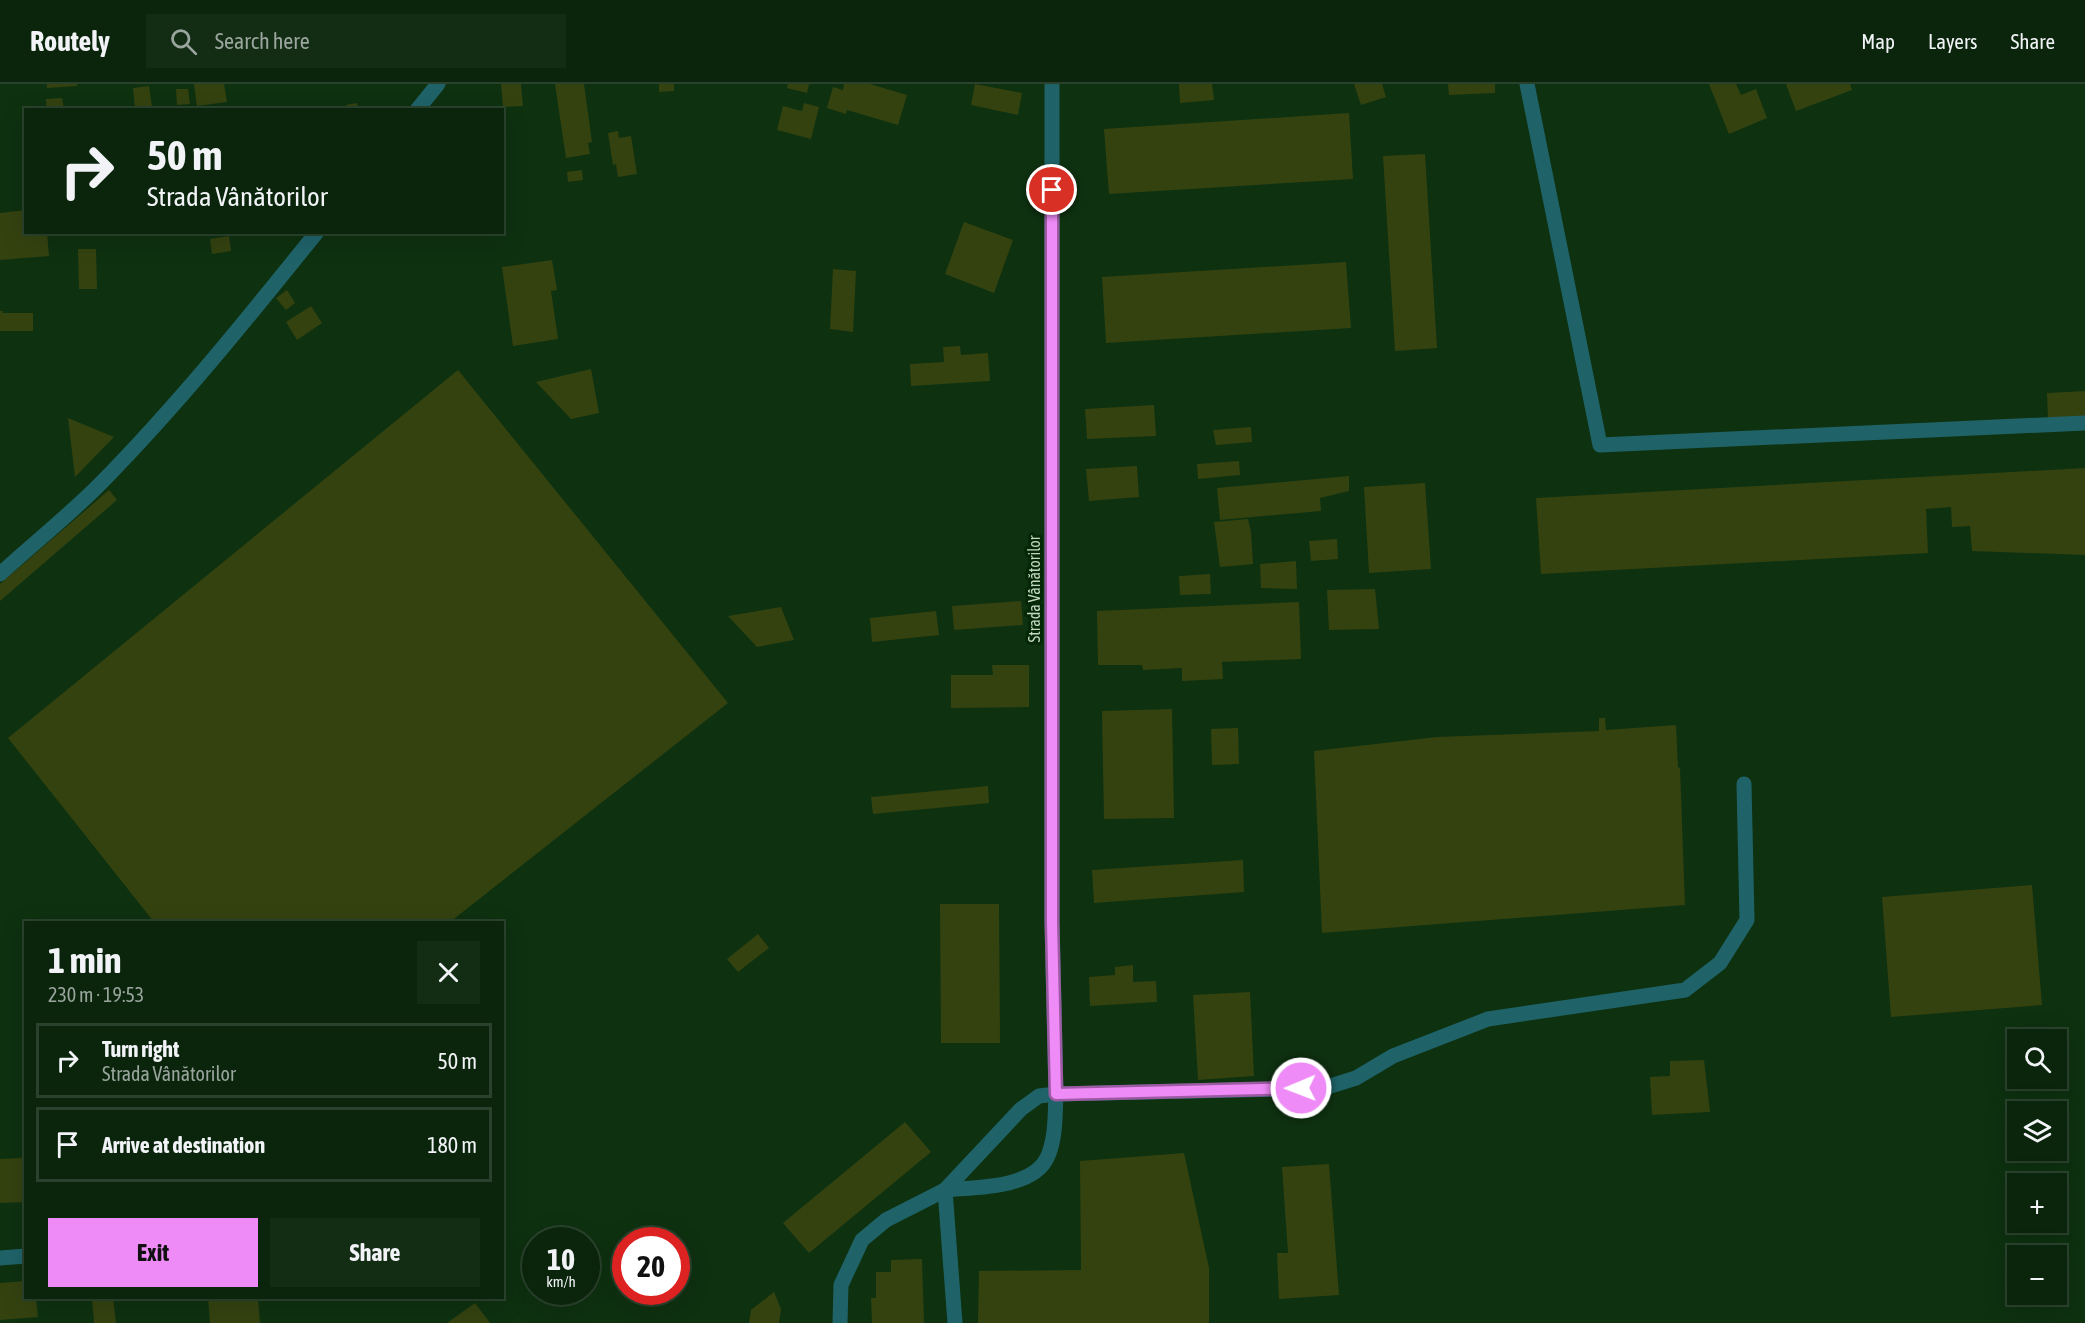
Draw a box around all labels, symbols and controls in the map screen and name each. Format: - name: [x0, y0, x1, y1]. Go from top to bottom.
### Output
- search box: [146, 14, 566, 68]
- text: Routely: [30, 25, 110, 57]
- icon: search: [167, 25, 200, 58]
- text: Search here: [215, 28, 310, 54]
- text: Map: [1861, 29, 1895, 53]
- text: Layers: [1928, 29, 1978, 53]
- text: Share: [2011, 29, 2055, 53]
- text: 50 m: [147, 131, 222, 179]
- icon: right: [48, 132, 126, 210]
- pin: [1026, 164, 1077, 215]
- icon: arrive: [1035, 173, 1068, 206]
- text: Strada Vânătorilor: [147, 181, 328, 212]
- street label: Strada Vânătorilor: [1025, 535, 1043, 643]
- text: 1 min: [48, 939, 122, 981]
- button: close: [417, 941, 480, 1004]
- text: 230 m · 19:53: [48, 983, 144, 1006]
- map controls: [2007, 1029, 2067, 1305]
- button: search: [2007, 1029, 2067, 1089]
- text: Turn right: [102, 1036, 179, 1062]
- icon: right: [51, 1044, 84, 1077]
- text: 50 m: [437, 1048, 477, 1074]
- position arrow: [1269, 1056, 1333, 1120]
- text: Strada Vânătorilor: [102, 1062, 236, 1085]
- button: layers: [2007, 1101, 2067, 1161]
- icon: arrive: [51, 1128, 84, 1161]
- text: Arrive at destination: [102, 1132, 265, 1158]
- text: 180 m: [427, 1132, 477, 1158]
- button: +: [2007, 1173, 2067, 1233]
- button: Exit: [48, 1218, 258, 1287]
- button: Share: [270, 1218, 480, 1287]
- speed limit sign: 20: [612, 1227, 690, 1305]
- text: 10: [547, 1242, 575, 1276]
- button: −: [2007, 1245, 2067, 1305]
- text: km/h: [546, 1273, 576, 1290]

